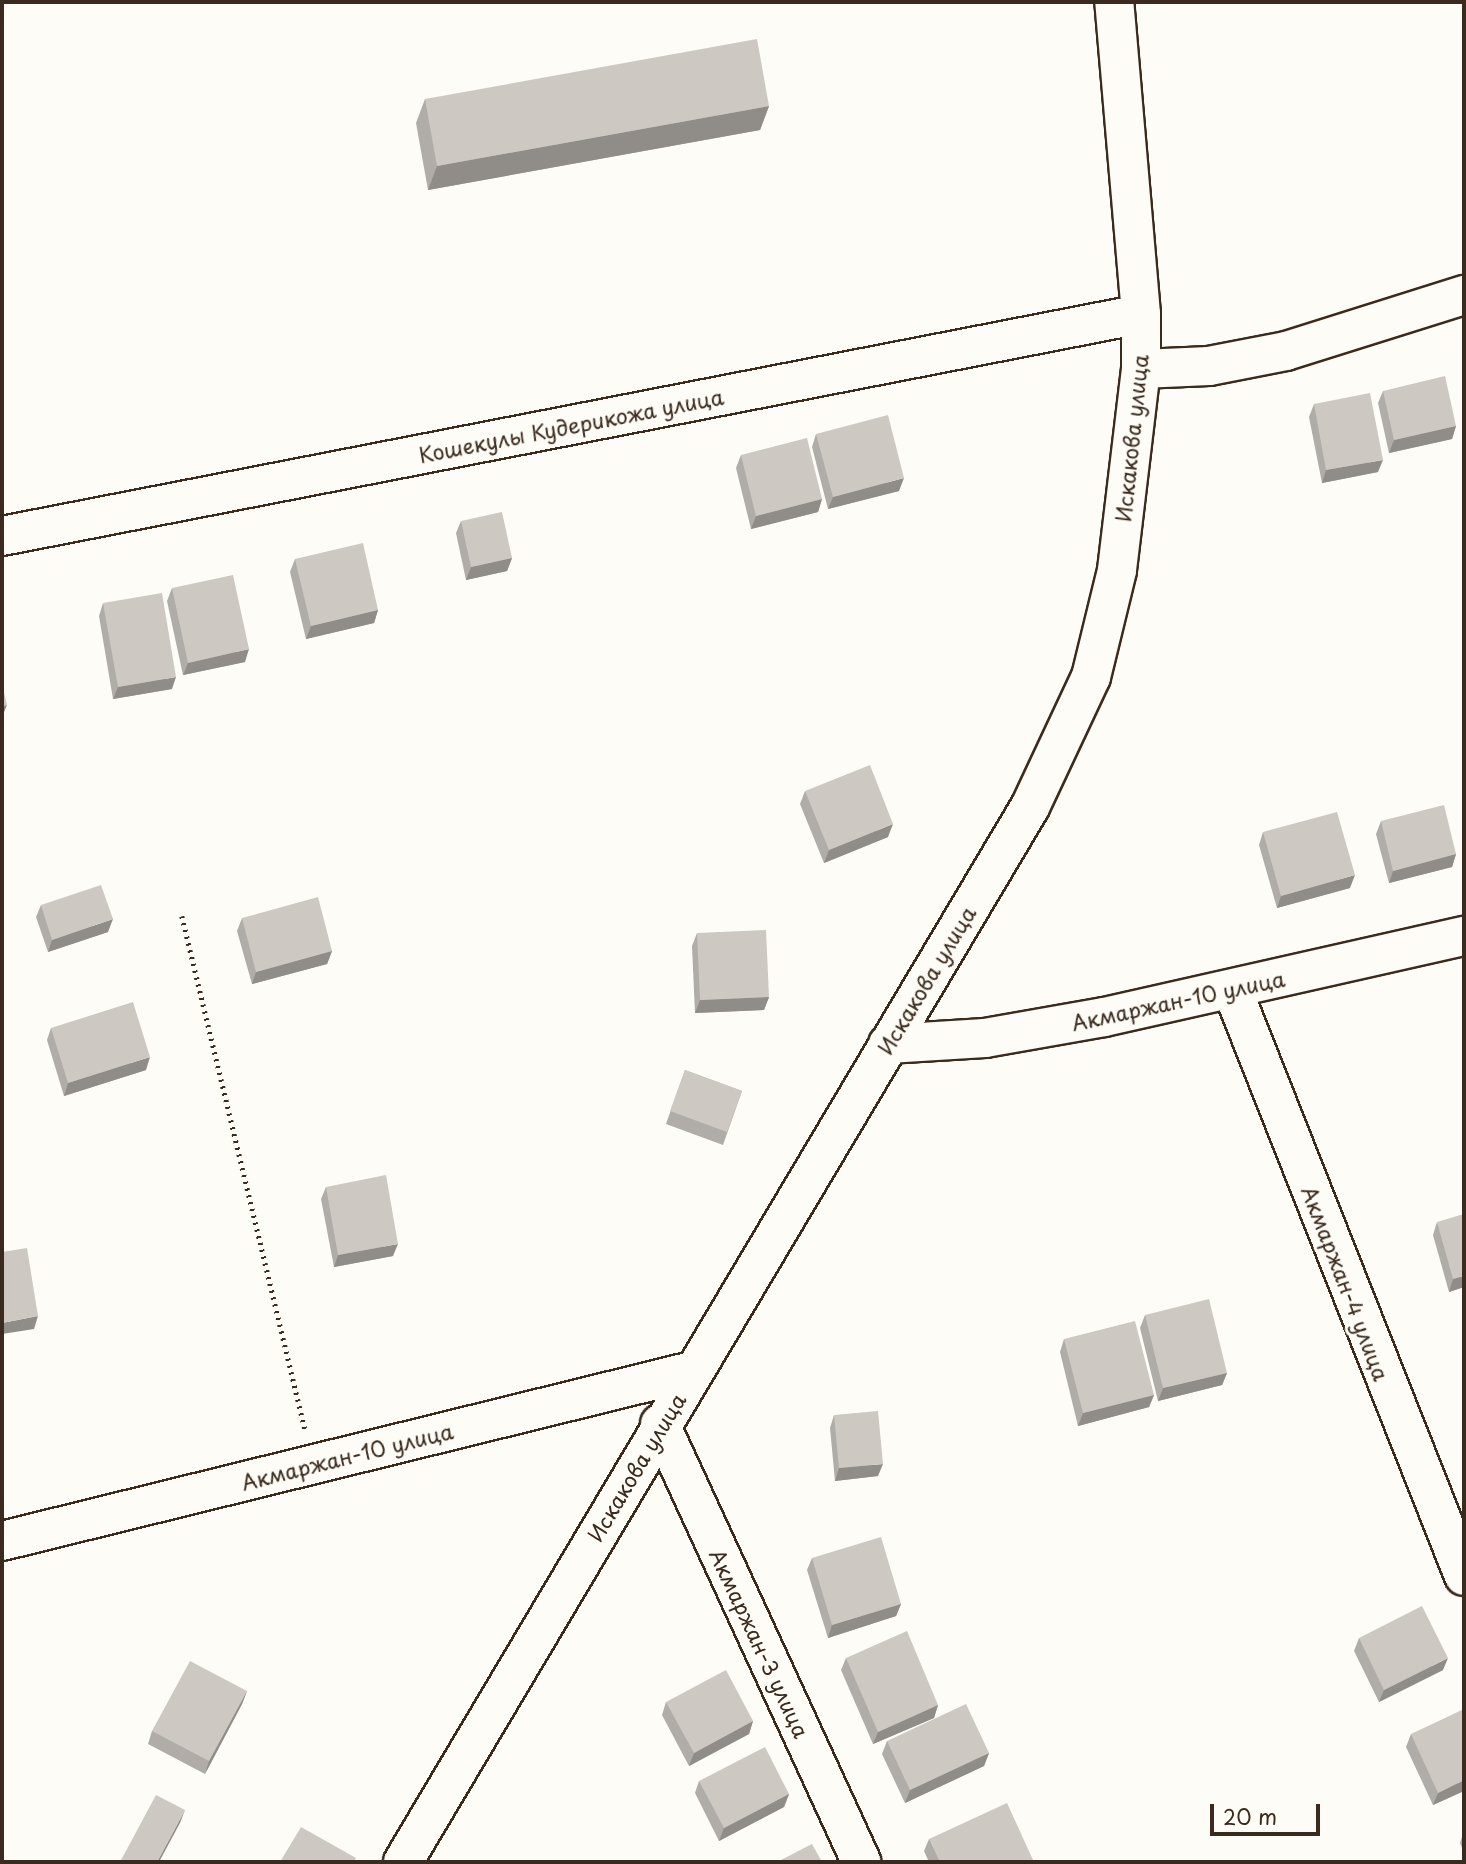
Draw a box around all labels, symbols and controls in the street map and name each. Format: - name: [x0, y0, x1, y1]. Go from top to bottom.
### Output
- street label: Искакова улица: [1110, 353, 1152, 523]
- street label: Кошекулы Кудерикожа улица: [416, 383, 726, 467]
- street label: Искакова улица: [872, 901, 980, 1059]
- street label: Акмаржан-10 улица: [1069, 965, 1287, 1035]
- street label: Акмаржан-4 улица: [1297, 1182, 1395, 1384]
- street label: Искакова улица: [582, 1388, 690, 1546]
- street label: Акмаржан-10 улица: [238, 1417, 456, 1495]
- street label: Акмаржан-3 улица: [705, 1544, 815, 1742]
- scale bar: [1214, 1790, 1324, 1834]
- text: 20 m: [1223, 1800, 1277, 1832]

